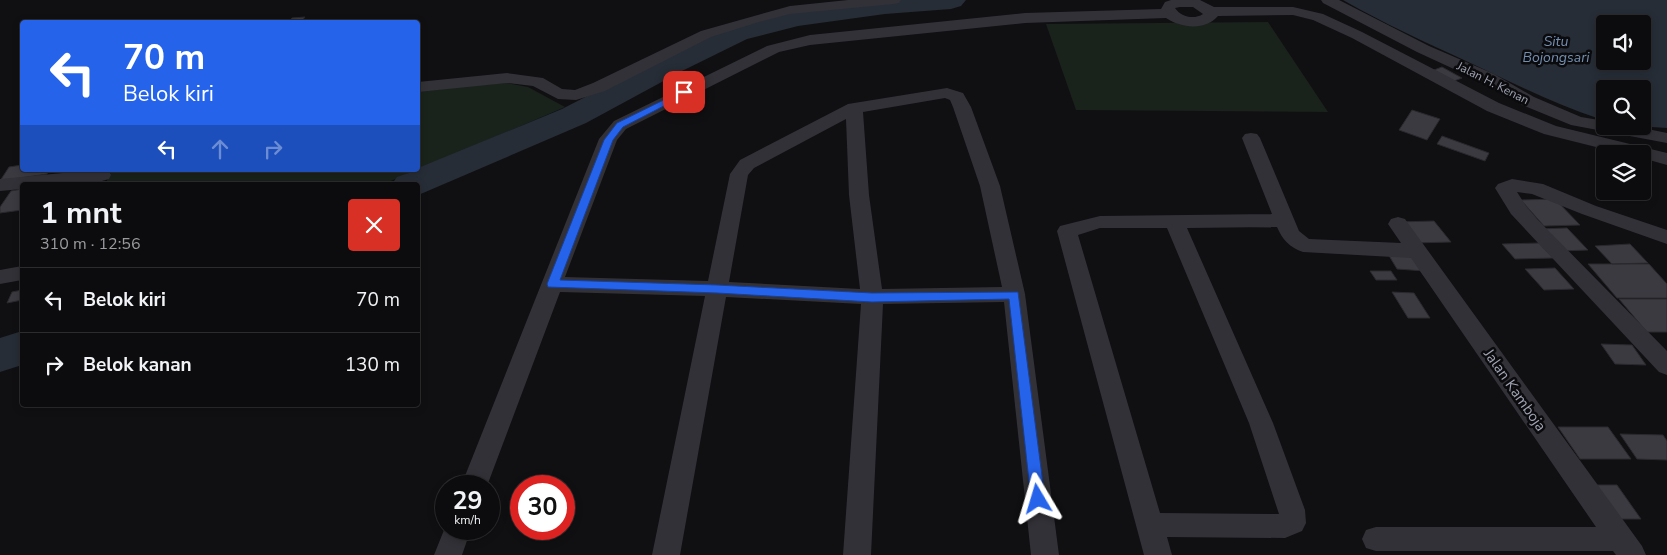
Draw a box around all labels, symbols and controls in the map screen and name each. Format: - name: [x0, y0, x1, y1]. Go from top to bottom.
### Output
- map controls: [1596, 15, 1651, 200]
- button: sound: [1596, 15, 1651, 70]
- water label: Situ Bojongsari: [1523, 32, 1590, 67]
- text: 70 m: [123, 34, 205, 81]
- icon: left: [40, 40, 105, 105]
- street label: Jalan H. Kenan: [1453, 58, 1532, 108]
- pin: [663, 71, 705, 113]
- icon: arrive: [670, 78, 698, 106]
- text: Belok kiri: [123, 79, 214, 109]
- button: search: [1596, 80, 1651, 135]
- icon: left: [153, 135, 181, 163]
- icon: ahead: [206, 135, 234, 163]
- icon: right: [259, 135, 287, 163]
- button: layers: [1596, 145, 1651, 200]
- text: 1 mnt: [40, 193, 121, 234]
- button: close: [348, 199, 400, 251]
- text: 310 m · 12:56: [40, 233, 141, 255]
- icon: left: [40, 286, 68, 314]
- text: Belok kiri: [83, 287, 166, 313]
- text: 70 m: [356, 287, 400, 313]
- street label: Jalan Kamboja: [1479, 344, 1551, 435]
- icon: right: [40, 351, 68, 379]
- text: Belok kanan: [83, 352, 192, 378]
- text: 130 m: [345, 352, 400, 378]
- position arrow: [1011, 472, 1063, 524]
- speed limit sign: 30: [510, 475, 575, 540]
- text: 29: [452, 484, 483, 518]
- text: km/h: [454, 512, 481, 528]

